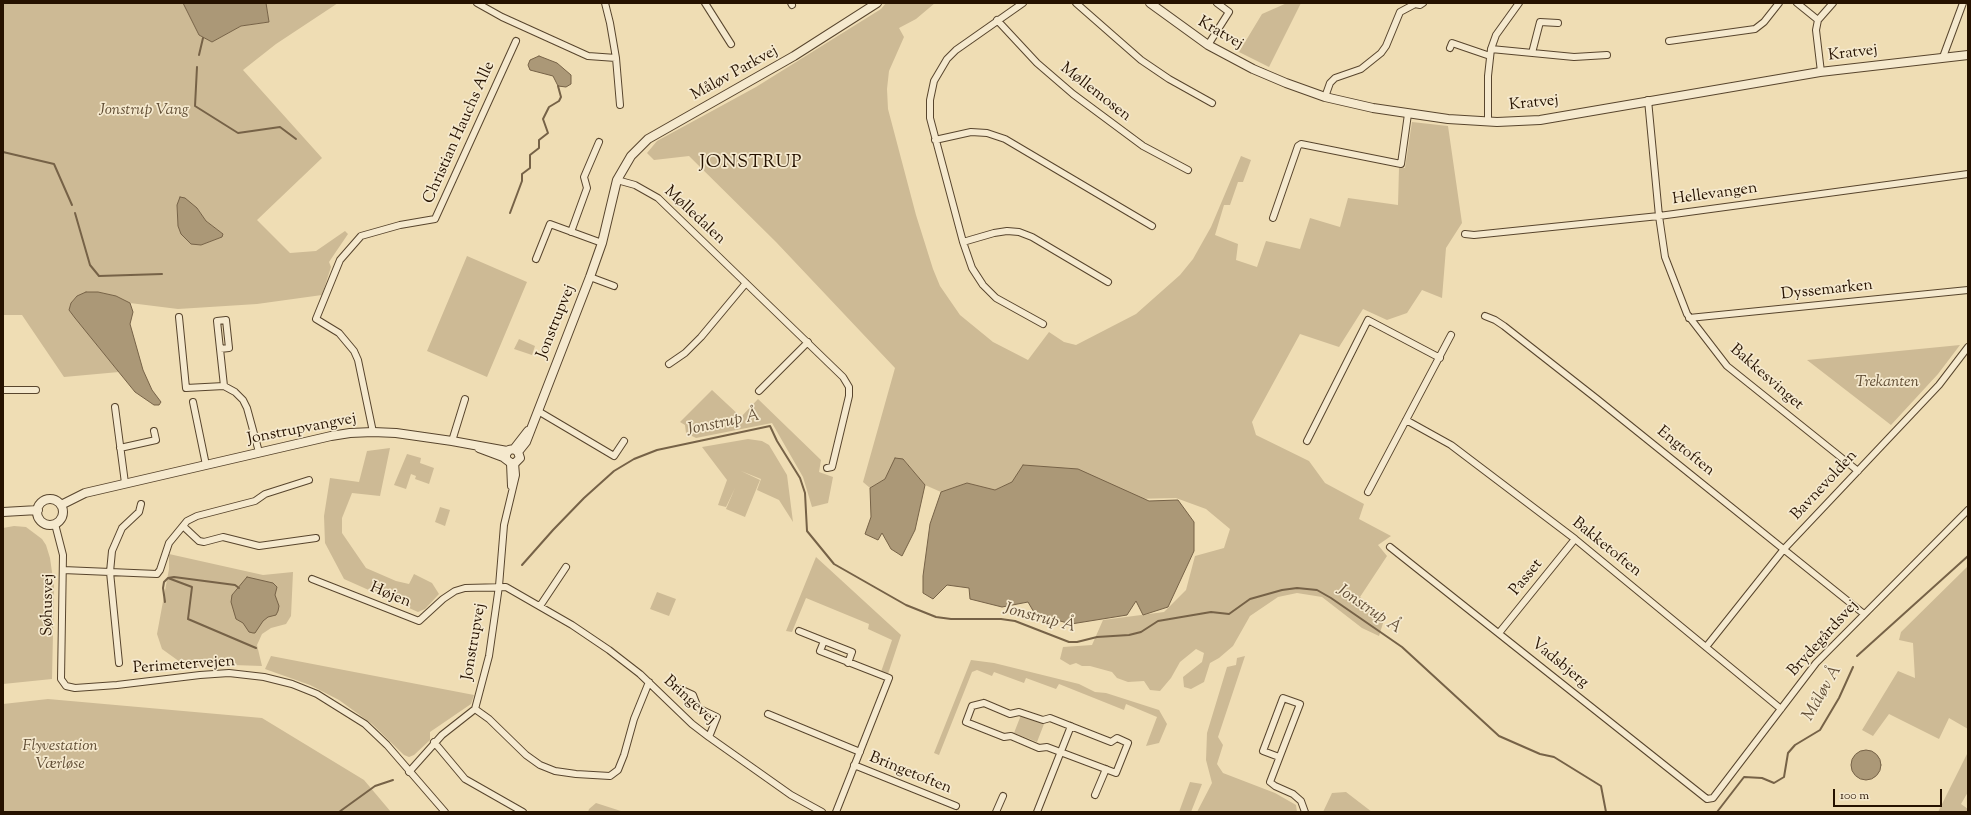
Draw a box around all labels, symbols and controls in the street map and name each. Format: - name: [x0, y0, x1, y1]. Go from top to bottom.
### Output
- street label: Kratvej: [1194, 13, 1246, 55]
- street label: Kratvej: [1827, 41, 1879, 67]
- street label: Måløv Parkvej: [688, 42, 782, 106]
- street label: Christian Hauchs Alle: [420, 59, 500, 207]
- street label: Møllemosen: [1056, 59, 1134, 127]
- street label: Kratvej: [1508, 92, 1560, 116]
- park label: Jonstrup Vang: [99, 101, 189, 121]
- district label: JONSTRUP: [700, 153, 802, 175]
- street label: Hellevangen: [1671, 180, 1759, 210]
- street label: Mølledalen: [659, 183, 729, 249]
- street label: Dyssemarken: [1780, 277, 1874, 305]
- street label: Jonstrupvej: [534, 282, 580, 362]
- street label: Bakkesvinget: [1725, 341, 1807, 415]
- park label: Trekanten: [1855, 373, 1919, 393]
- water label: Jonstrup Å: [685, 406, 761, 442]
- street label: Jonstrupvangvej: [246, 410, 358, 450]
- street label: Engtoften: [1652, 423, 1718, 481]
- street label: Bavnevolden: [1788, 447, 1862, 525]
- street label: Bakketoften: [1567, 514, 1645, 582]
- street label: Passet: [1506, 556, 1548, 600]
- street label: Søhusvej: [39, 574, 59, 636]
- street label: Højen: [367, 579, 413, 613]
- water label: Jonstrup Å: [1332, 581, 1404, 639]
- street label: Brydegårdsvej: [1785, 597, 1863, 681]
- water label: Jonstrup Å: [1001, 600, 1077, 638]
- street label: Jonstrupvej: [459, 602, 491, 682]
- street label: Vadsbjerg: [1526, 635, 1592, 693]
- street label: Perimetervejen: [132, 653, 236, 679]
- water label: Måløv Å: [1799, 663, 1847, 725]
- street label: Bringevej: [659, 672, 719, 730]
- park label: Flyvestation Værløse: [22, 737, 98, 775]
- street label: Bringetoften: [866, 749, 954, 799]
- scale bar: [1835, 781, 1944, 807]
- text: 100 m: [1840, 787, 1869, 805]

